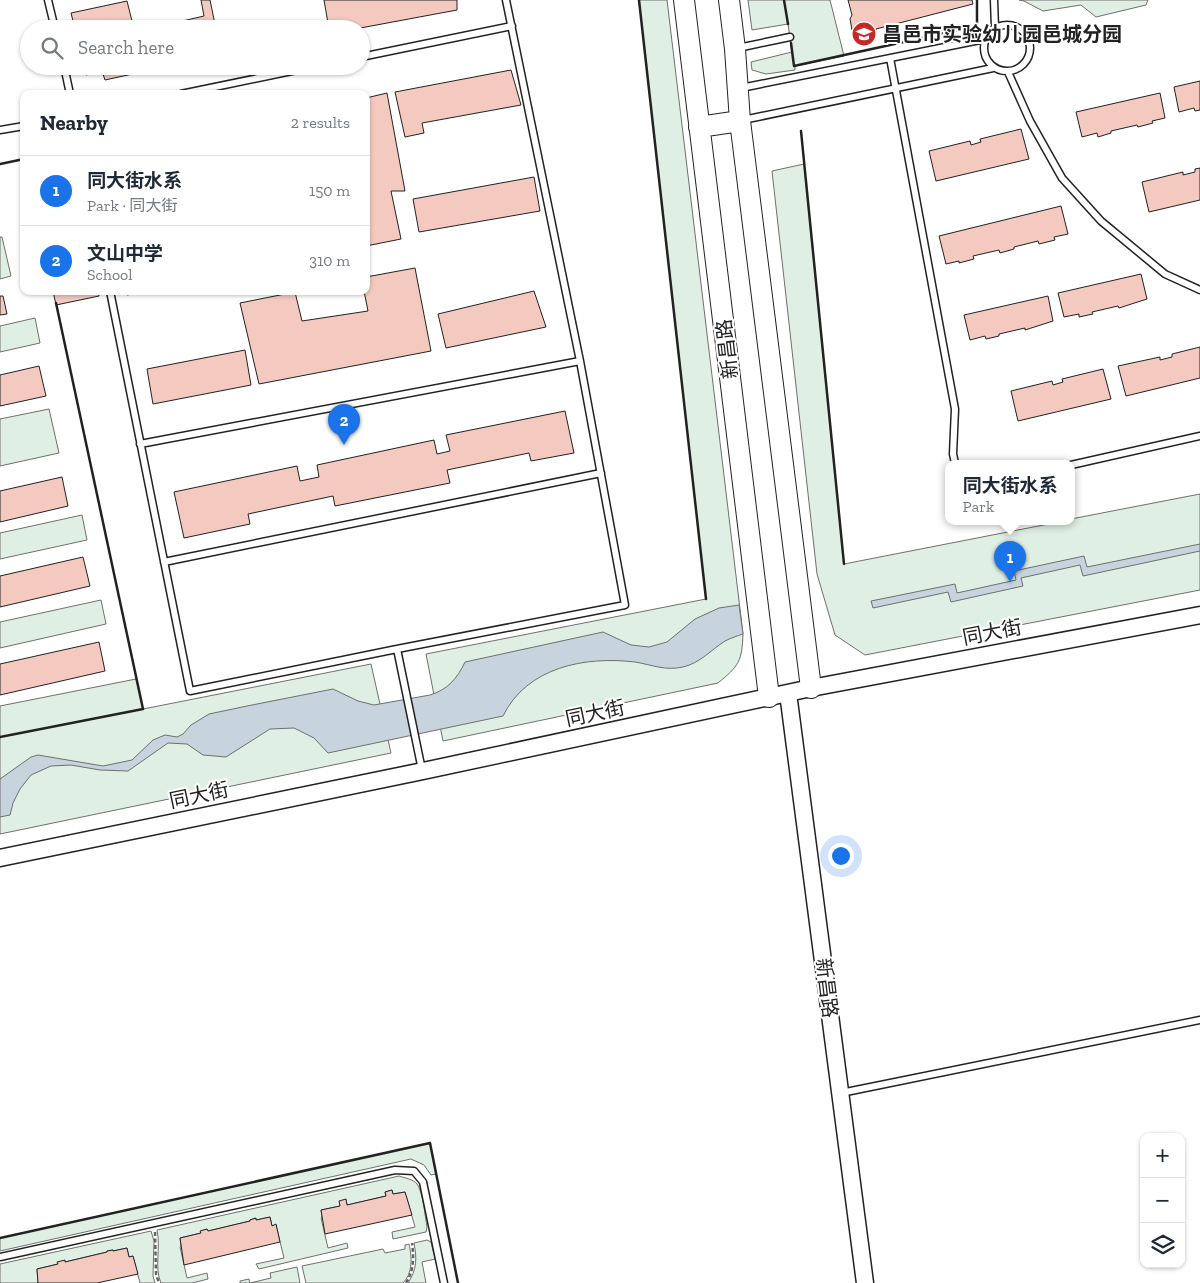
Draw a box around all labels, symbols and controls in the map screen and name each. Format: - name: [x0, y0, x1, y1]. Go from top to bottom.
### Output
- search box: [20, 20, 370, 75]
- school or university icon: 昌邑市实验幼儿园邑城分园: [851, 21, 877, 47]
- place label: 昌邑市实验幼儿园邑城分园: [882, 22, 1122, 46]
- icon: search: [38, 34, 66, 62]
- text: Search here: [78, 36, 174, 59]
- text: Nearby: [40, 110, 108, 135]
- text: 2 results: [291, 113, 350, 132]
- text: 同大街水系: [87, 169, 182, 192]
- text: 1: [53, 181, 59, 200]
- text: 150 m: [309, 181, 350, 200]
- text: Park · 同大街: [87, 196, 178, 215]
- text: 文山中学: [87, 242, 163, 265]
- text: 2: [52, 251, 60, 270]
- text: 310 m: [309, 251, 350, 270]
- text: School: [87, 265, 133, 284]
- street label: 新昌路: [711, 318, 743, 380]
- pin: 2: [328, 404, 360, 445]
- popup: [945, 460, 1075, 525]
- text: 同大街水系: [962, 474, 1058, 497]
- text: Park: [962, 497, 994, 516]
- pin: 1: [994, 541, 1026, 582]
- street label: 同大街: [960, 614, 1024, 650]
- street label: 同大街: [563, 695, 627, 731]
- street label: 同大街: [167, 777, 231, 813]
- your location: [828, 843, 854, 869]
- street label: 新昌路: [811, 957, 843, 1019]
- map controls: [1140, 1133, 1185, 1268]
- button: +: [1140, 1133, 1185, 1178]
- button: −: [1140, 1178, 1185, 1223]
- button: layers: [1140, 1223, 1185, 1268]

